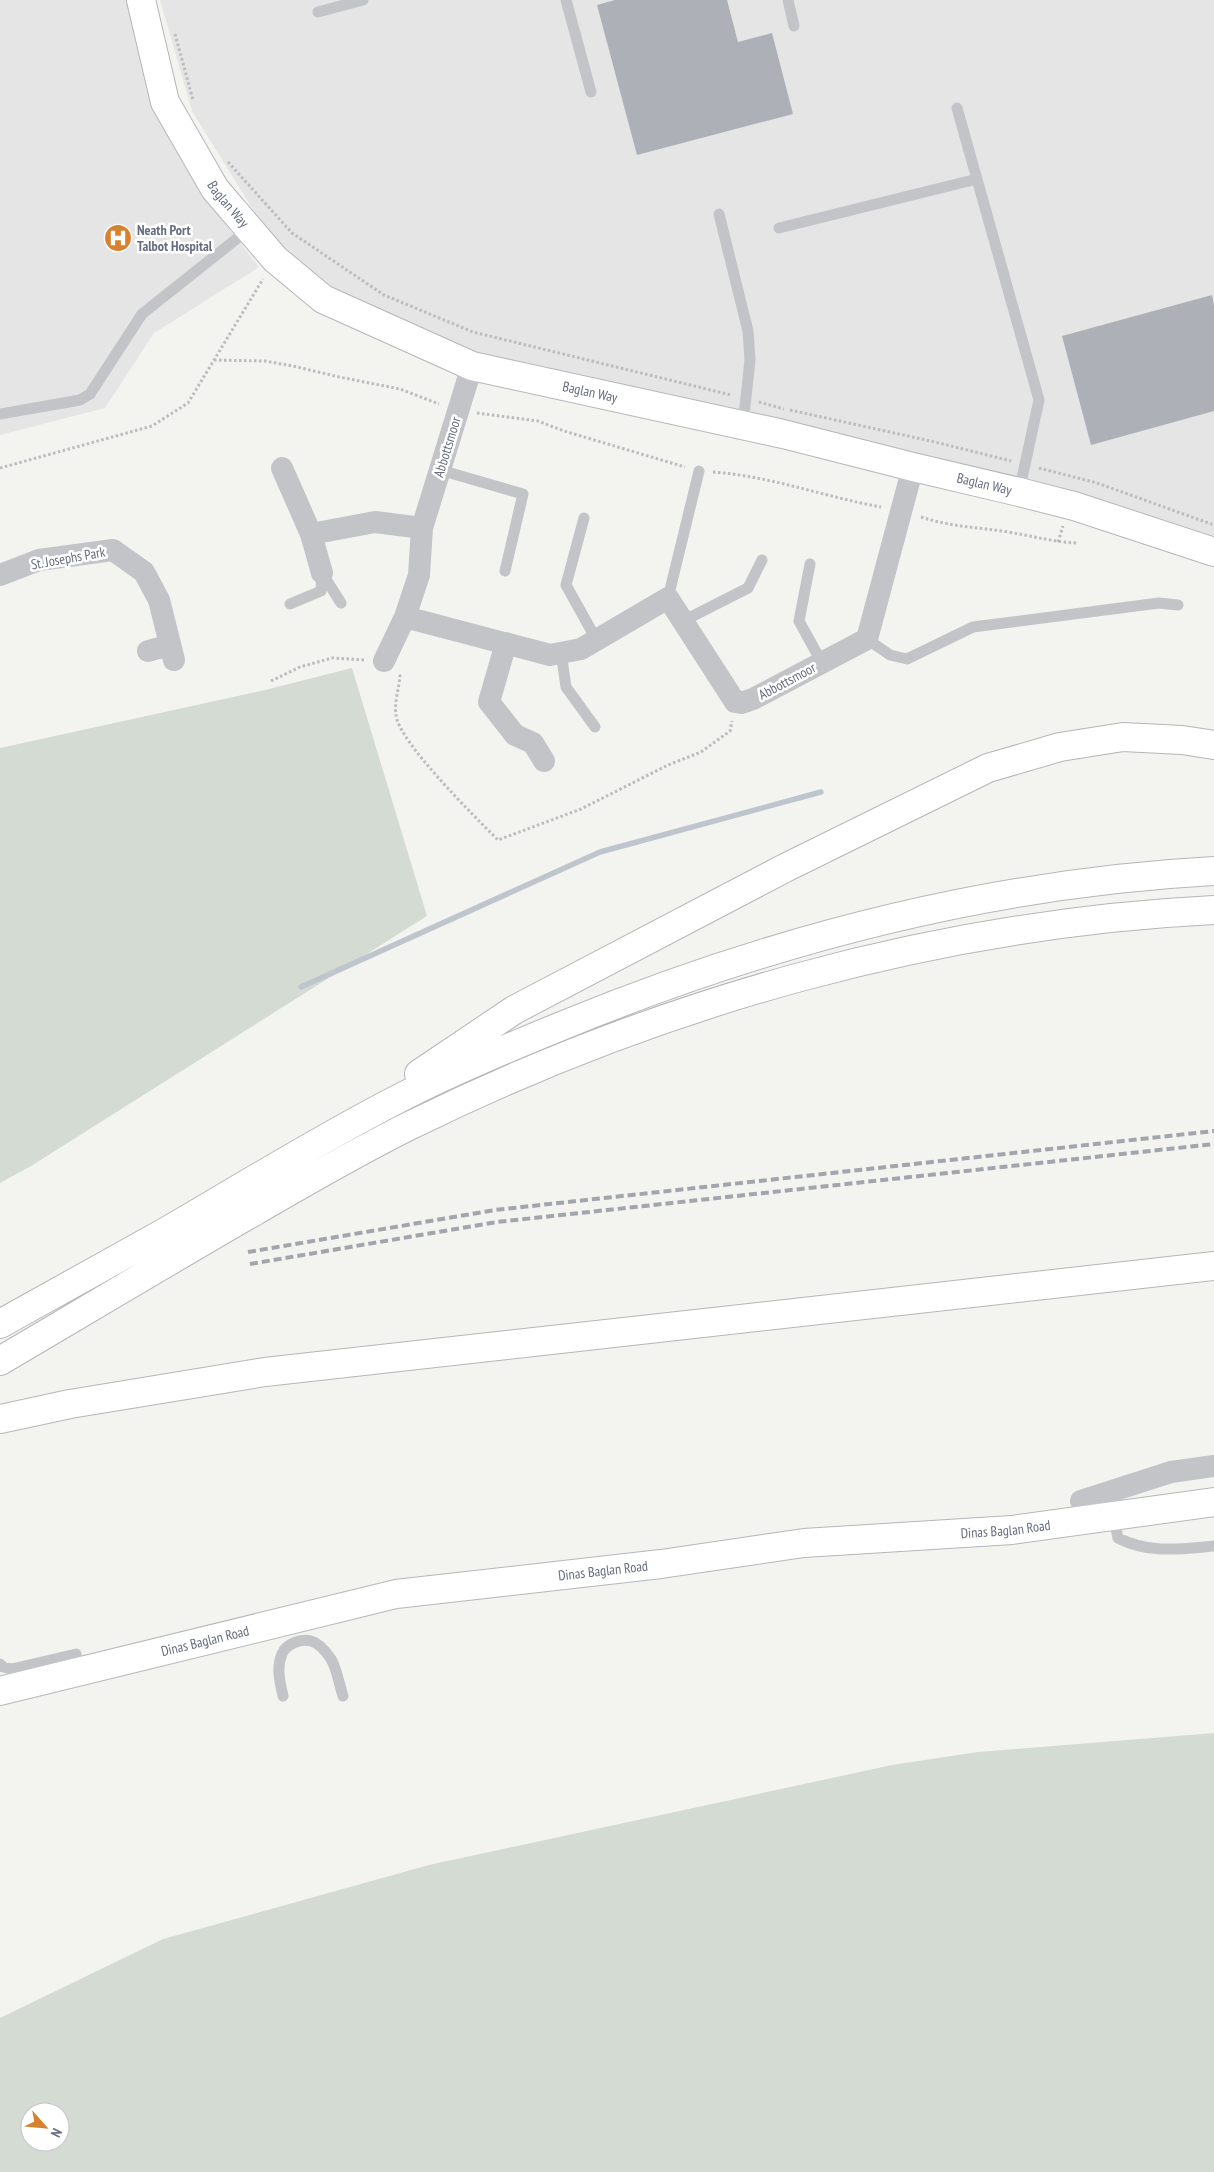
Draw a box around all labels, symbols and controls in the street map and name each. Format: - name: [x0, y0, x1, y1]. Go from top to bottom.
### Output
- street label: Baglan Way: [203, 178, 253, 232]
- place label: Neath Port Talbot Hospital: [137, 221, 213, 255]
- hospital icon: Neath Port Talbot Hospital: [103, 223, 133, 253]
- street label: Baglan Way: [561, 377, 620, 407]
- street label: Abbottsmoor: [429, 414, 465, 479]
- street label: Baglan Way: [955, 469, 1014, 499]
- street label: St. Josephs Park: [29, 543, 107, 573]
- street label: Abbottsmoor: [755, 658, 819, 704]
- street label: Dinas Baglan Road: [960, 1516, 1052, 1542]
- street label: Dinas Baglan Road: [557, 1557, 649, 1585]
- street label: Dinas Baglan Road: [159, 1621, 251, 1660]
- north arrow: [20, 2102, 70, 2152]
- text: N: [47, 2125, 66, 2140]

